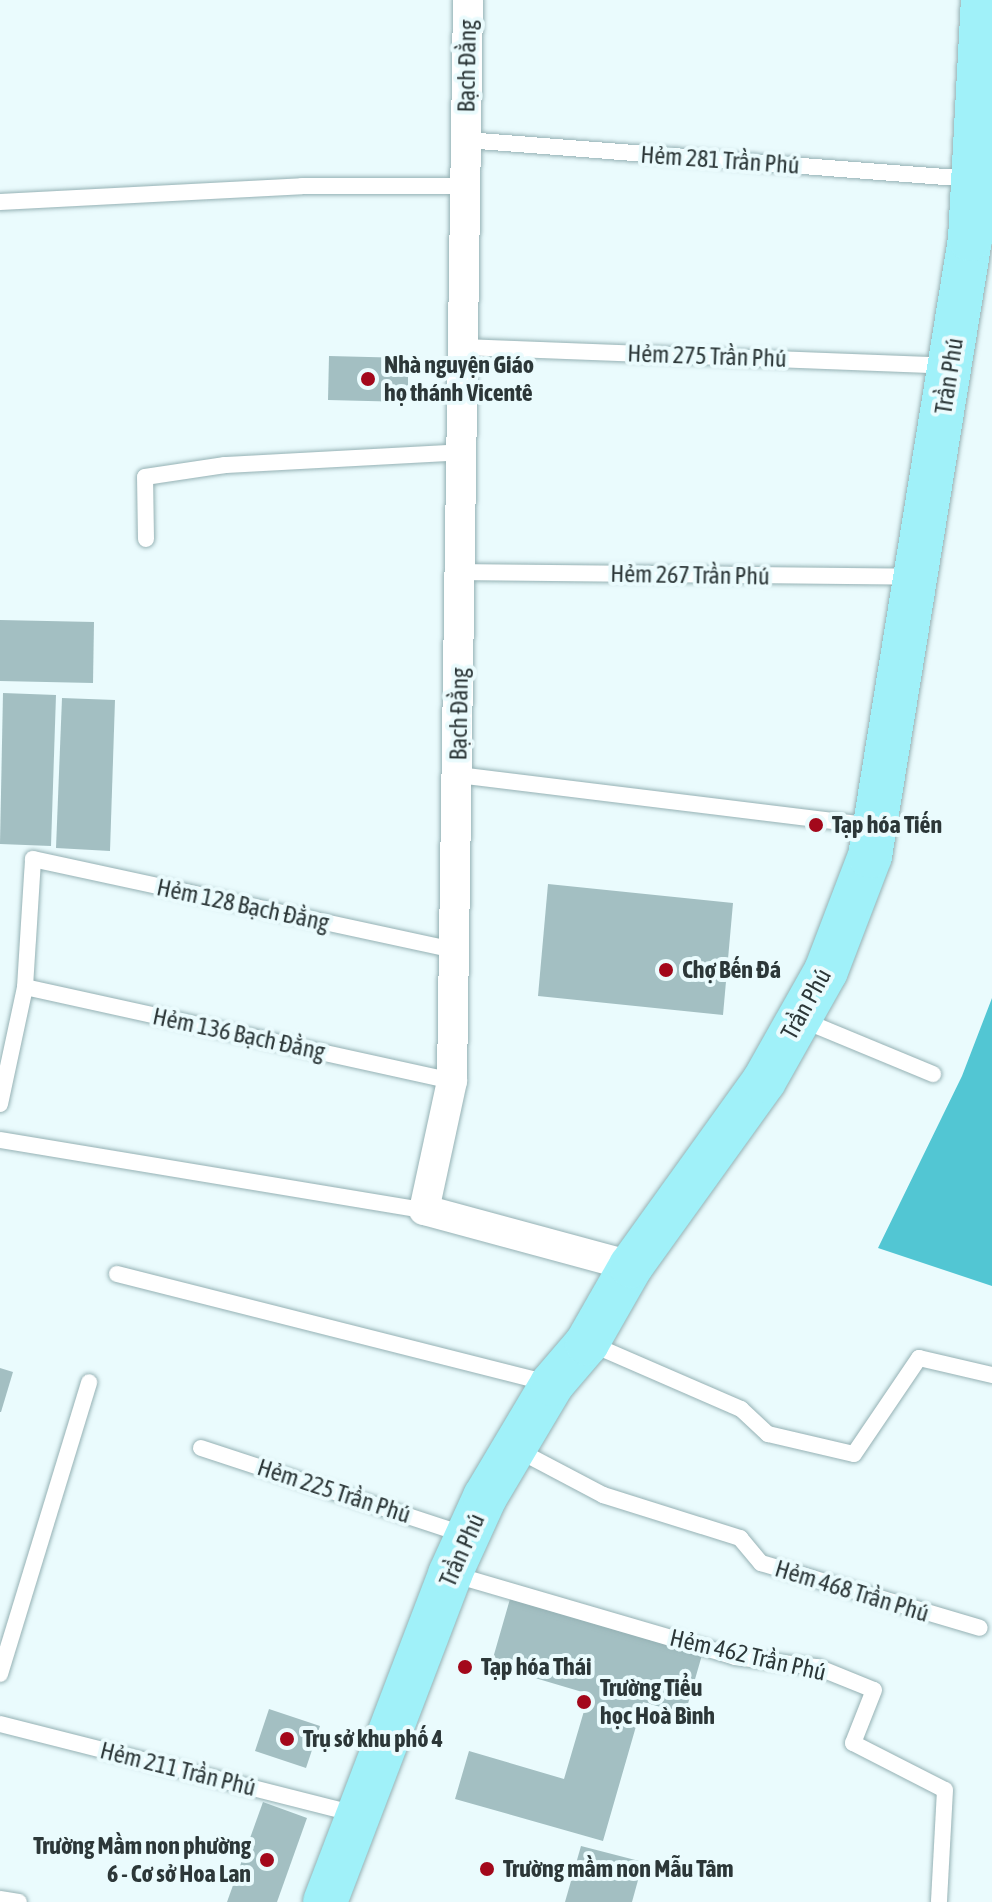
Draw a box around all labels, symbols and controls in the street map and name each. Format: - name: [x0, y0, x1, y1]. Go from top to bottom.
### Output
- street label: Bạch Đằng: [452, 19, 482, 113]
- street label: Hẻm 281 Trần Phú: [640, 140, 800, 180]
- street label: Trần Phú: [929, 336, 969, 416]
- street label: Hẻm 275 Trần Phú: [627, 339, 787, 373]
- place label: Nhà nguyện Giáo họ thánh Vicentê: [384, 351, 534, 407]
- marker: Nhà nguyện Giáo họ thánh Vicentê: [359, 370, 377, 388]
- street label: Hẻm 267 Trần Phú: [610, 559, 770, 591]
- street label: Bạch Đằng: [444, 667, 474, 761]
- place label: Tạp hóa Tiến: [832, 811, 942, 839]
- marker: Tạp hóa Tiến: [807, 816, 825, 834]
- street label: Hẻm 128 Bạch Đằng: [154, 873, 332, 937]
- place label: Chợ Bến Đá: [682, 956, 781, 984]
- marker: Chợ Bến Đá: [657, 961, 675, 979]
- street label: Trần Phú: [775, 963, 837, 1045]
- street label: Hẻm 136 Bạch Đằng: [150, 1002, 328, 1066]
- street label: Hẻm 225 Trần Phú: [254, 1453, 414, 1529]
- street label: Trần Phú: [433, 1509, 491, 1591]
- street label: Hẻm 468 Trần Phú: [772, 1554, 932, 1628]
- street label: Hẻm 462 Trần Phú: [667, 1623, 829, 1687]
- place label: Tạp hóa Thái: [481, 1653, 591, 1681]
- marker: Tạp hóa Thái: [456, 1658, 474, 1676]
- place label: Trường Tiểu học Hoà Bình: [600, 1674, 715, 1730]
- marker: Trường Tiểu học Hoà Bình: [575, 1693, 593, 1711]
- place label: Trụ sở khu phố 4: [303, 1725, 443, 1753]
- marker: Trụ sở khu phố 4: [278, 1730, 296, 1748]
- street label: Hẻm 211 Trần Phú: [97, 1736, 259, 1802]
- place label: Trường Mầm non phường 6 - Cơ sở Hoa Lan: [33, 1832, 251, 1888]
- marker: Trường Mầm non phường 6 - Cơ sở Hoa Lan: [258, 1851, 276, 1869]
- place label: Trường mầm non Mẫu Tâm: [503, 1855, 734, 1883]
- marker: Trường mầm non Mẫu Tâm: [478, 1860, 496, 1878]

